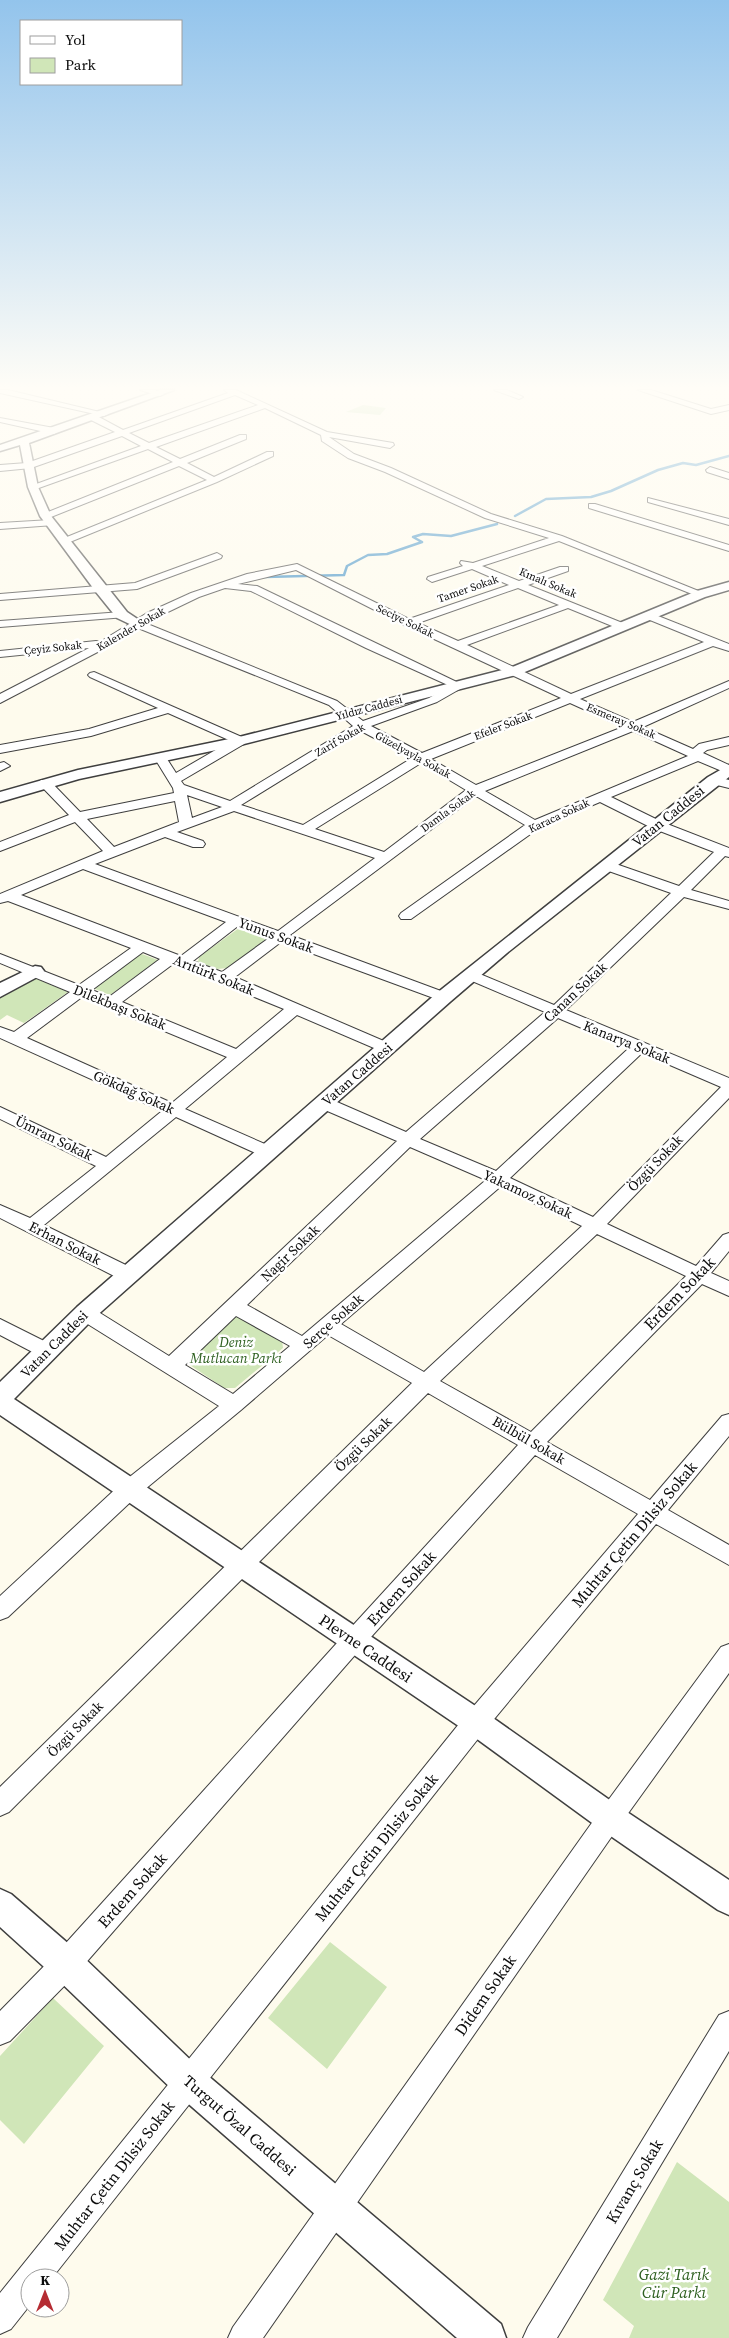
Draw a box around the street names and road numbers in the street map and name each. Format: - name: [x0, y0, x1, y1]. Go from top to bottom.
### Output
- street label: Kınalı Sokak: [517, 564, 580, 602]
- street label: Tamer Sokak: [435, 571, 501, 606]
- street label: Seciye Sokak: [374, 601, 437, 642]
- street label: Kalender Sokak: [94, 603, 169, 655]
- street label: Çeyiz Sokak: [23, 637, 84, 658]
- street label: Yıldız Caddesi: [334, 692, 404, 724]
- street label: Esmeray Sokak: [584, 700, 659, 743]
- street label: Efeler Sokak: [472, 708, 535, 744]
- street label: Zarif Sokak: [312, 719, 368, 760]
- street label: Güzelyayla Sokak: [372, 728, 454, 783]
- street label: Vatan Caddesi: [628, 781, 708, 851]
- street label: Damla Sokak: [418, 786, 479, 836]
- street label: Karaca Sokak: [526, 795, 593, 837]
- street label: Yunus Sokak: [235, 912, 317, 958]
- street label: Arıtürk Sokak: [170, 950, 258, 1000]
- street label: Canan Sokak: [539, 957, 611, 1027]
- street label: Dilekbaşı Sokak: [70, 979, 170, 1035]
- street label: Kanarya Sokak: [580, 1015, 674, 1069]
- street label: Vatan Caddesi: [317, 1038, 397, 1110]
- street label: Gökdağ Sokak: [90, 1065, 178, 1119]
- street label: Ümran Sokak: [12, 1111, 96, 1166]
- street label: Özgü Sokak: [623, 1130, 687, 1196]
- street label: Yakamoz Sokak: [480, 1165, 576, 1224]
- street label: Erhan Sokak: [25, 1216, 105, 1270]
- street label: Nagir Sokak: [256, 1220, 324, 1286]
- street label: Erdem Sokak: [638, 1251, 720, 1334]
- street label: Serçe Sokak: [298, 1289, 368, 1353]
- street label: Vatan Caddesi: [16, 1306, 92, 1382]
- street label: Bülbül Sokak: [489, 1411, 570, 1469]
- street label: Özgü Sokak: [330, 1412, 396, 1476]
- street label: Muhtar Çetin Dilsiz Sokak: [566, 1456, 702, 1612]
- street label: Erdem Sokak: [361, 1545, 441, 1630]
- street label: Plevne Caddesi: [315, 1609, 417, 1687]
- street label: Özgü Sokak: [42, 1696, 108, 1762]
- street label: Muhtar Çetin Dilsiz Sokak: [309, 1768, 443, 1926]
- street label: Erdem Sokak: [92, 1847, 172, 1932]
- street label: Didem Sokak: [449, 1950, 521, 2040]
- street label: Turgut Özal Caddesi: [179, 2070, 301, 2180]
- street label: Muhtar Çetin Dilsiz Sokak: [49, 2095, 180, 2254]
- street label: Kıvanç Sokak: [600, 2135, 668, 2227]

